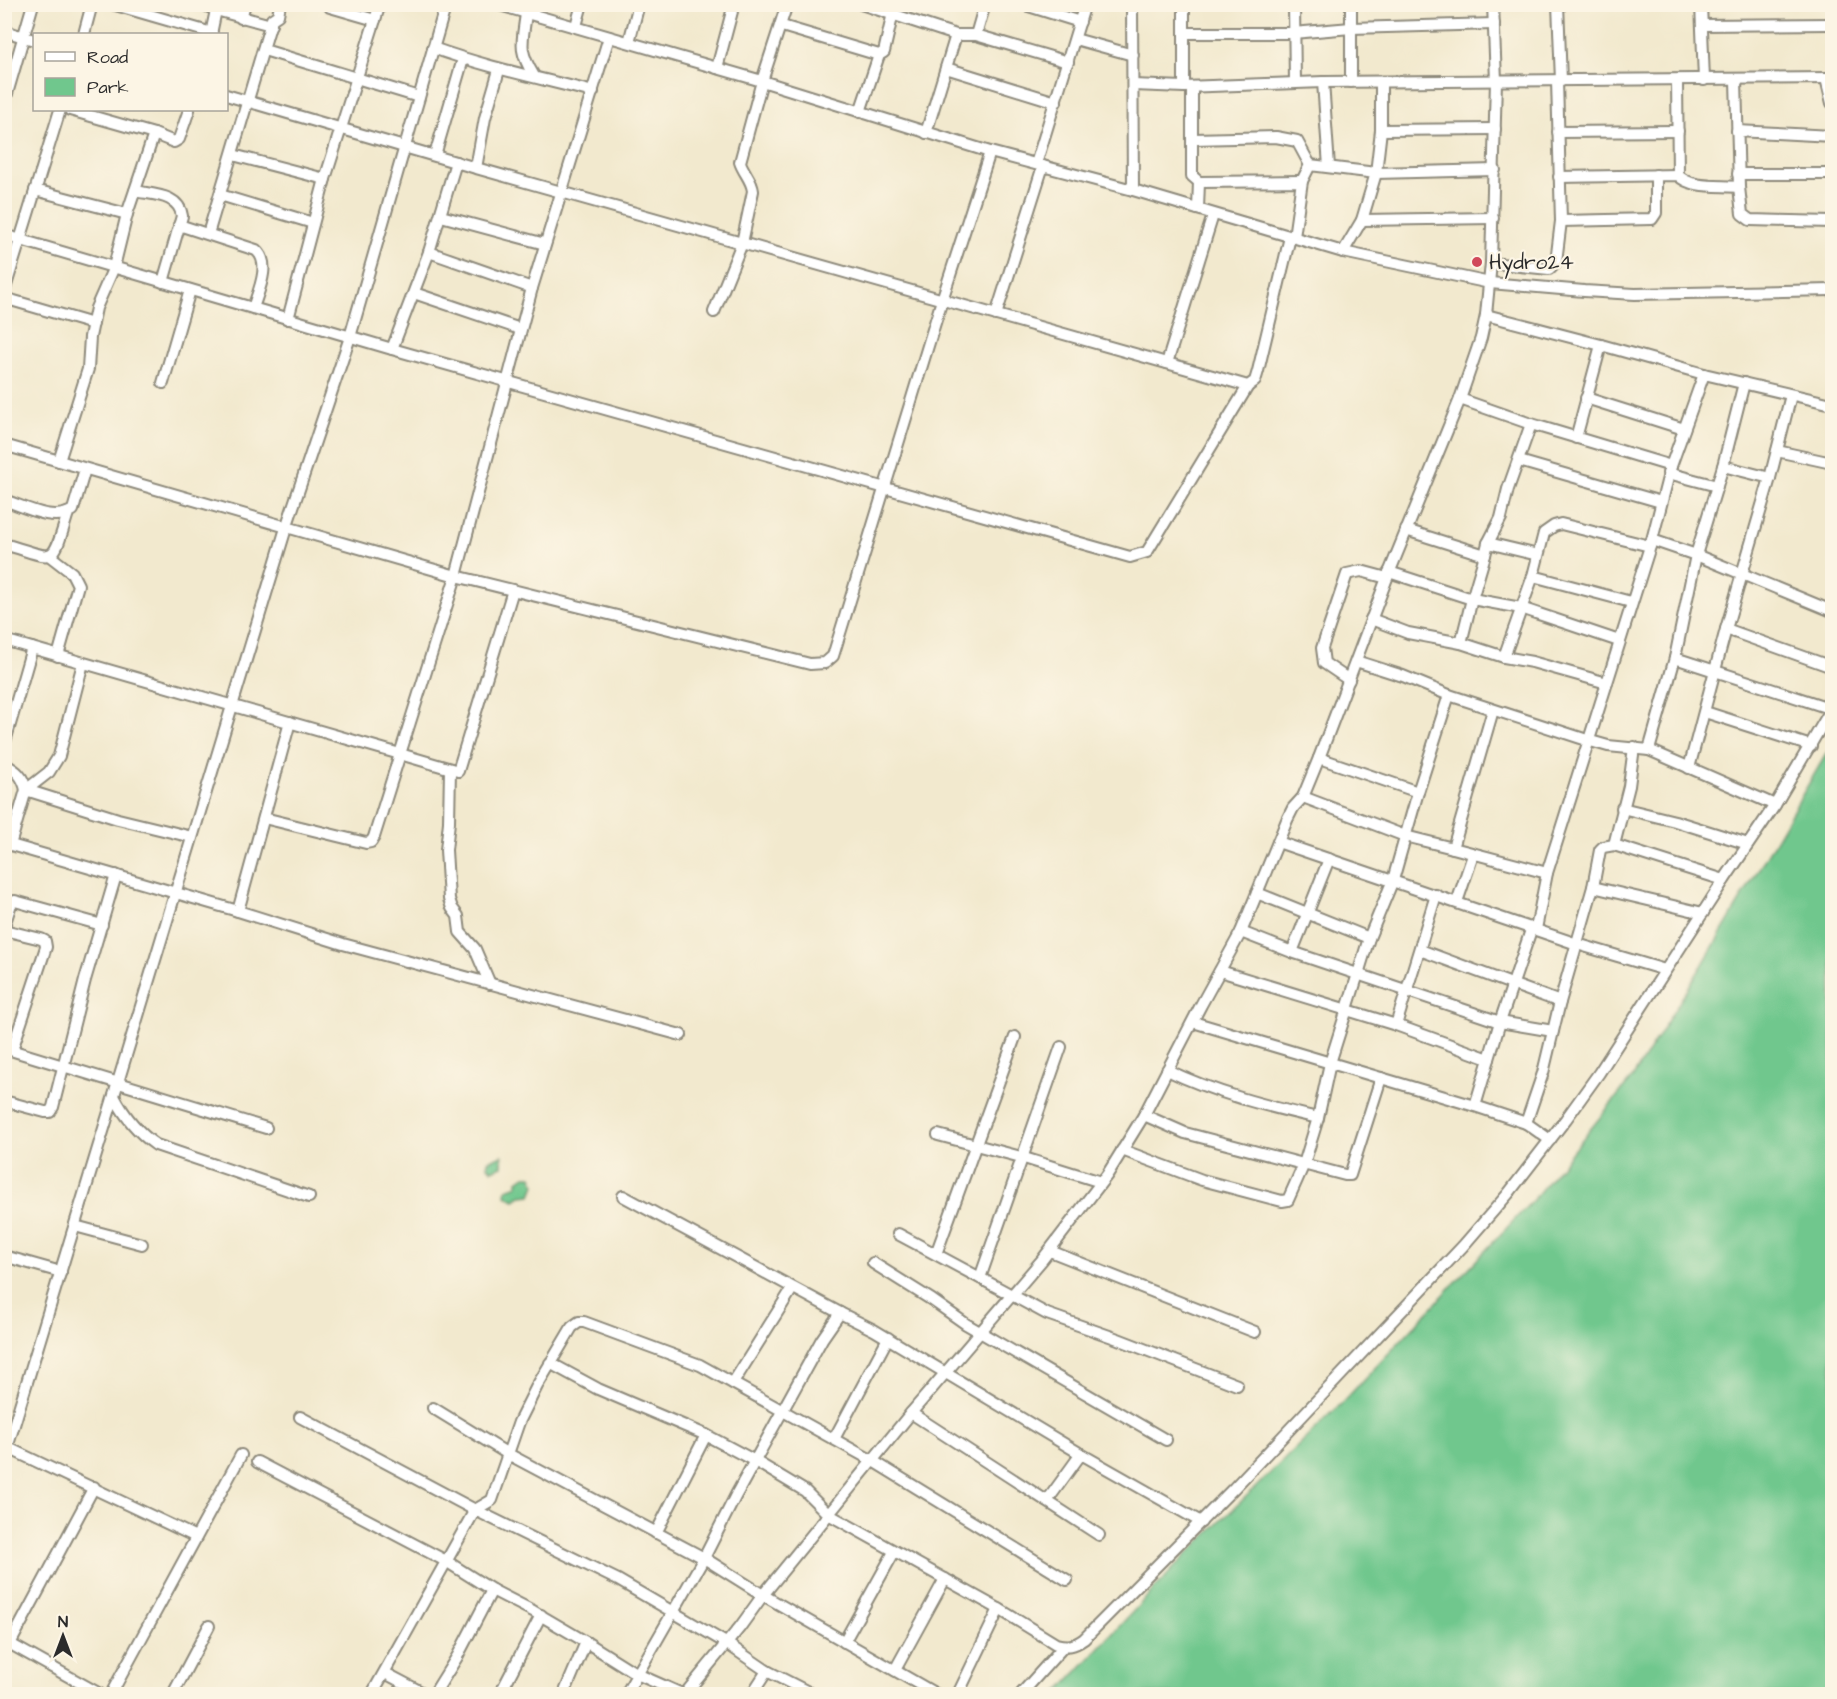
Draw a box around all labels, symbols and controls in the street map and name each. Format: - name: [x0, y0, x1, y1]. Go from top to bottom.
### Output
- legend: [33, 33, 228, 111]
- text: Road: [87, 45, 128, 70]
- text: Park: [87, 75, 129, 100]
- place label: Hydro24: [1489, 248, 1574, 279]
- marker: Hydro24: [1470, 255, 1484, 269]
- north arrow: [33, 1606, 93, 1666]
- text: N: [58, 1611, 68, 1633]

